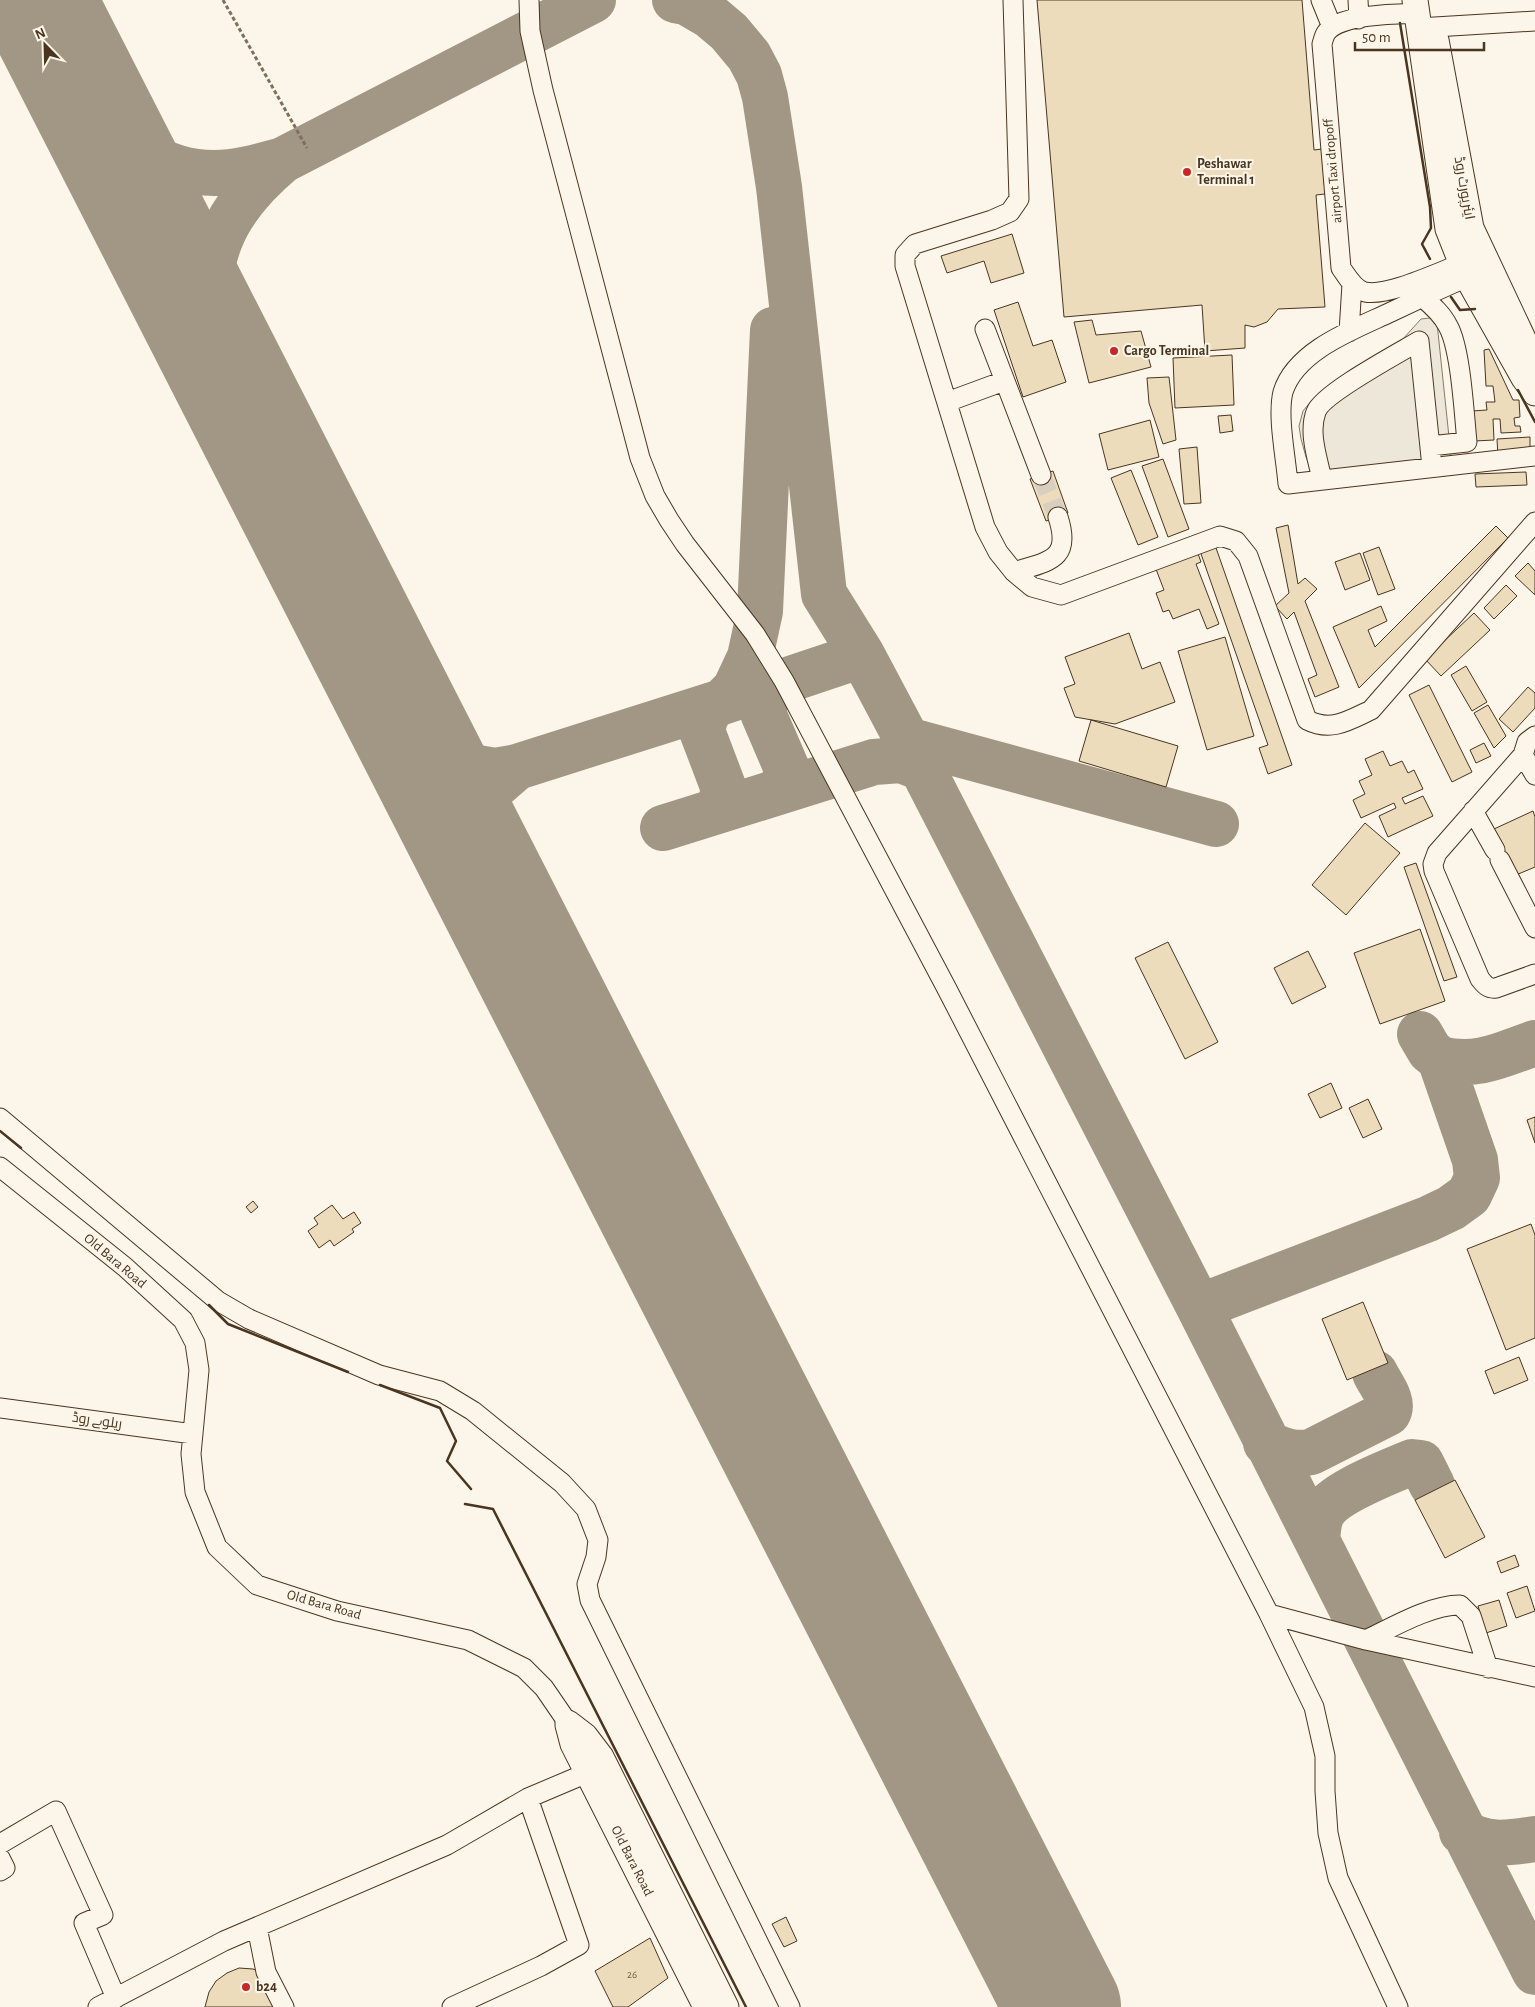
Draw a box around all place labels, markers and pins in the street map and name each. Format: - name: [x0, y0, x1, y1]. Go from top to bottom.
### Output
- place label: Peshawar Terminal 1: [1197, 157, 1255, 187]
- marker: Peshawar Terminal 1: [1181, 166, 1193, 178]
- place label: Cargo Terminal: [1124, 344, 1209, 358]
- marker: Cargo Terminal: [1108, 345, 1120, 357]
- place label: b24: [256, 1980, 277, 1994]
- marker: b24: [240, 1981, 252, 1993]

